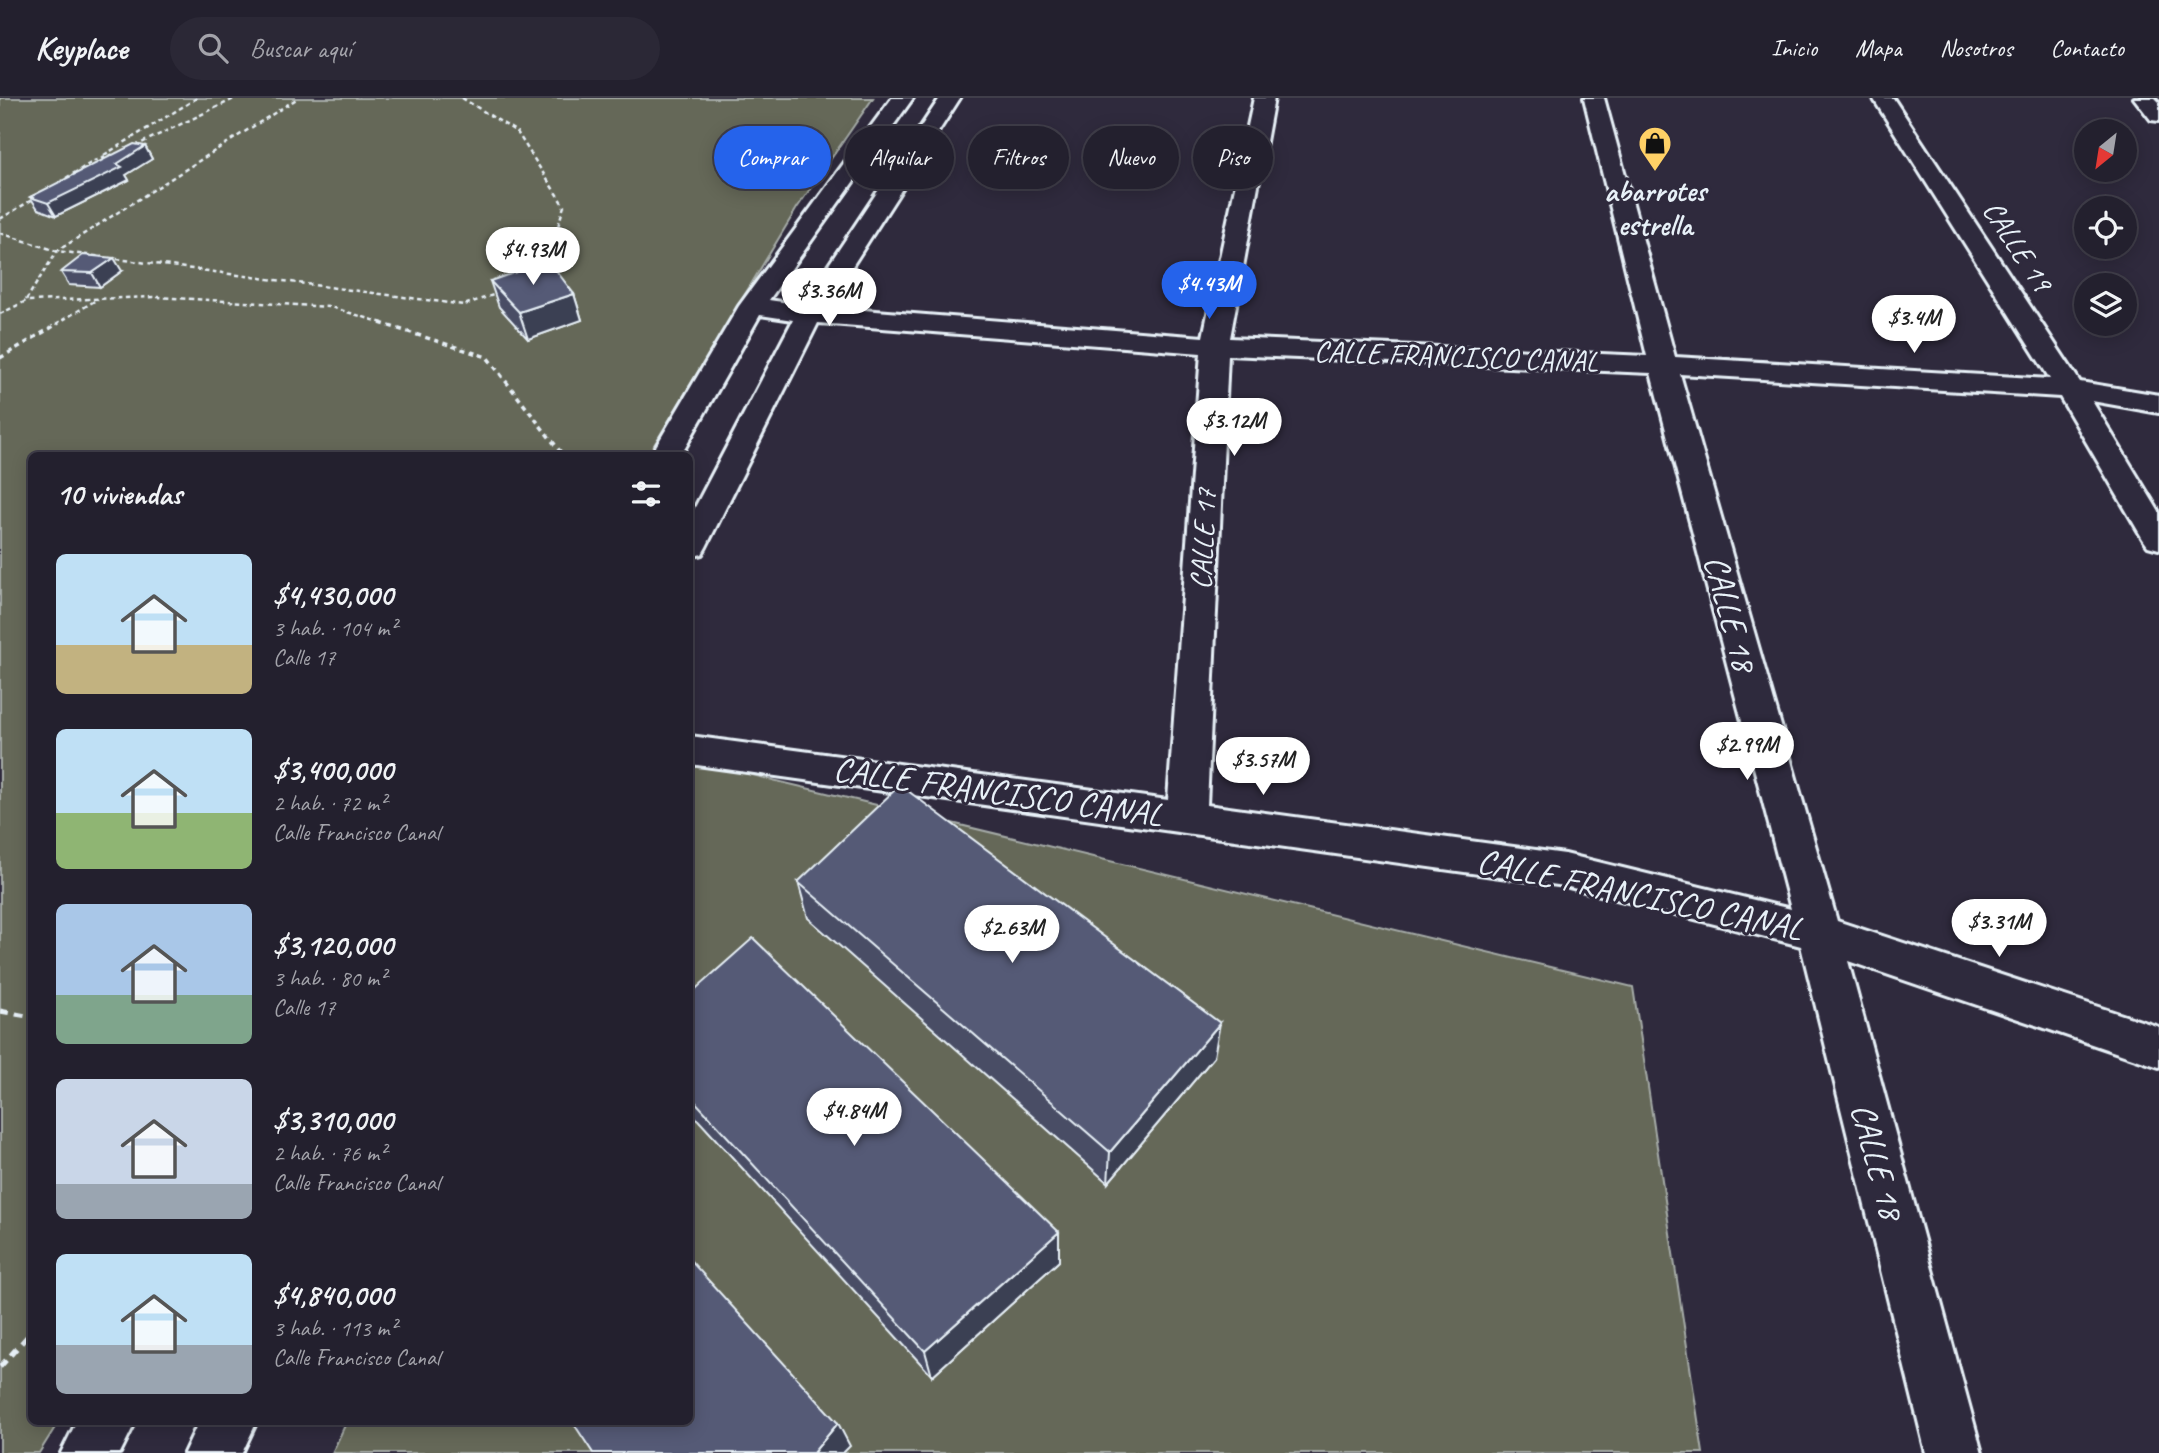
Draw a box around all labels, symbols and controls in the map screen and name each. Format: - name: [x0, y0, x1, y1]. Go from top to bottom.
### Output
- search box: [170, 17, 660, 80]
- text: Keyplace: [35, 27, 128, 69]
- icon: search: [194, 29, 232, 67]
- text: Buscar aquí: [250, 32, 352, 65]
- text: Inicio: [1771, 33, 1817, 63]
- text: Mapa: [1855, 33, 1902, 63]
- text: Nosotros: [1940, 33, 2012, 63]
- text: Contacto: [2050, 33, 2124, 63]
- north arrow: [2074, 119, 2137, 182]
- map controls: [2074, 119, 2137, 336]
- shop icon: abarrotes estrella: [1636, 124, 1674, 173]
- chip: Comprar: [714, 126, 831, 189]
- chip: Alquilar: [845, 126, 954, 189]
- chip: Filtros: [968, 126, 1069, 189]
- chip: Nuevo: [1083, 126, 1179, 189]
- chip: Piso: [1193, 126, 1273, 189]
- place label: abarrotes estrella: [1604, 172, 1709, 244]
- street label: CALLE 19: [1974, 193, 2063, 301]
- button: locate: [2074, 196, 2137, 259]
- pin: $4.93M: [476, 228, 590, 287]
- text: $4.93M: [502, 235, 564, 264]
- pin: $4.43M: [1152, 262, 1266, 321]
- pin: $3.36M: [772, 268, 886, 328]
- text: $4.43M: [1178, 269, 1240, 298]
- button: layers: [2074, 273, 2137, 336]
- text: $3.36M: [797, 276, 861, 305]
- pin: $3.4M: [1865, 296, 1963, 355]
- text: $3.4M: [1888, 303, 1940, 332]
- street label: CALLE FRANCISCO CANAL: [1313, 332, 1600, 380]
- pin: $3.12M: [1177, 398, 1291, 458]
- text: $3.12M: [1203, 406, 1265, 435]
- text: 10 viviendas: [56, 475, 182, 513]
- icon: filters: [627, 475, 665, 513]
- street label: CALLE 17: [1181, 486, 1225, 591]
- street label: CALLE 18: [1693, 550, 1768, 679]
- text: $4,430,000: [273, 576, 393, 614]
- icon: home: [112, 582, 196, 666]
- text: 3 hab. · 104 m²: [273, 614, 397, 643]
- text: Calle 17: [273, 643, 335, 672]
- pin: $2.99M: [1690, 722, 1804, 782]
- text: $2.99M: [1716, 730, 1778, 759]
- pin: $3.57M: [1206, 738, 1320, 797]
- text: $3.57M: [1232, 745, 1294, 774]
- street label: CALLE FRANCISCO CANAL: [831, 746, 1166, 837]
- text: $3,400,000: [273, 751, 393, 789]
- icon: home: [112, 757, 196, 841]
- text: 2 hab. · 72 m²: [273, 789, 386, 818]
- text: Calle Francisco Canal: [273, 818, 440, 847]
- street label: CALLE FRANCISCO CANAL: [1473, 838, 1808, 951]
- pin: $3.31M: [1942, 900, 2056, 959]
- pin: $2.63M: [955, 906, 1069, 965]
- text: $3.31M: [1968, 907, 2030, 936]
- text: $2.63M: [980, 913, 1044, 942]
- text: $3,120,000: [273, 926, 393, 964]
- icon: home: [112, 932, 196, 1016]
- text: 3 hab. · 80 m²: [273, 964, 386, 993]
- text: Calle 17: [273, 993, 335, 1022]
- pin: $4.84M: [797, 1088, 911, 1148]
- text: $4.84M: [823, 1096, 885, 1125]
- street label: CALLE 18: [1840, 1098, 1915, 1227]
- text: $3,310,000: [273, 1101, 393, 1139]
- icon: home: [112, 1107, 196, 1191]
- text: 2 hab. · 76 m²: [273, 1139, 386, 1168]
- text: Calle Francisco Canal: [273, 1168, 440, 1197]
- text: $4,840,000: [273, 1276, 393, 1314]
- icon: home: [112, 1282, 196, 1366]
- text: 3 hab. · 113 m²: [273, 1314, 397, 1343]
- text: Calle Francisco Canal: [273, 1343, 440, 1372]

